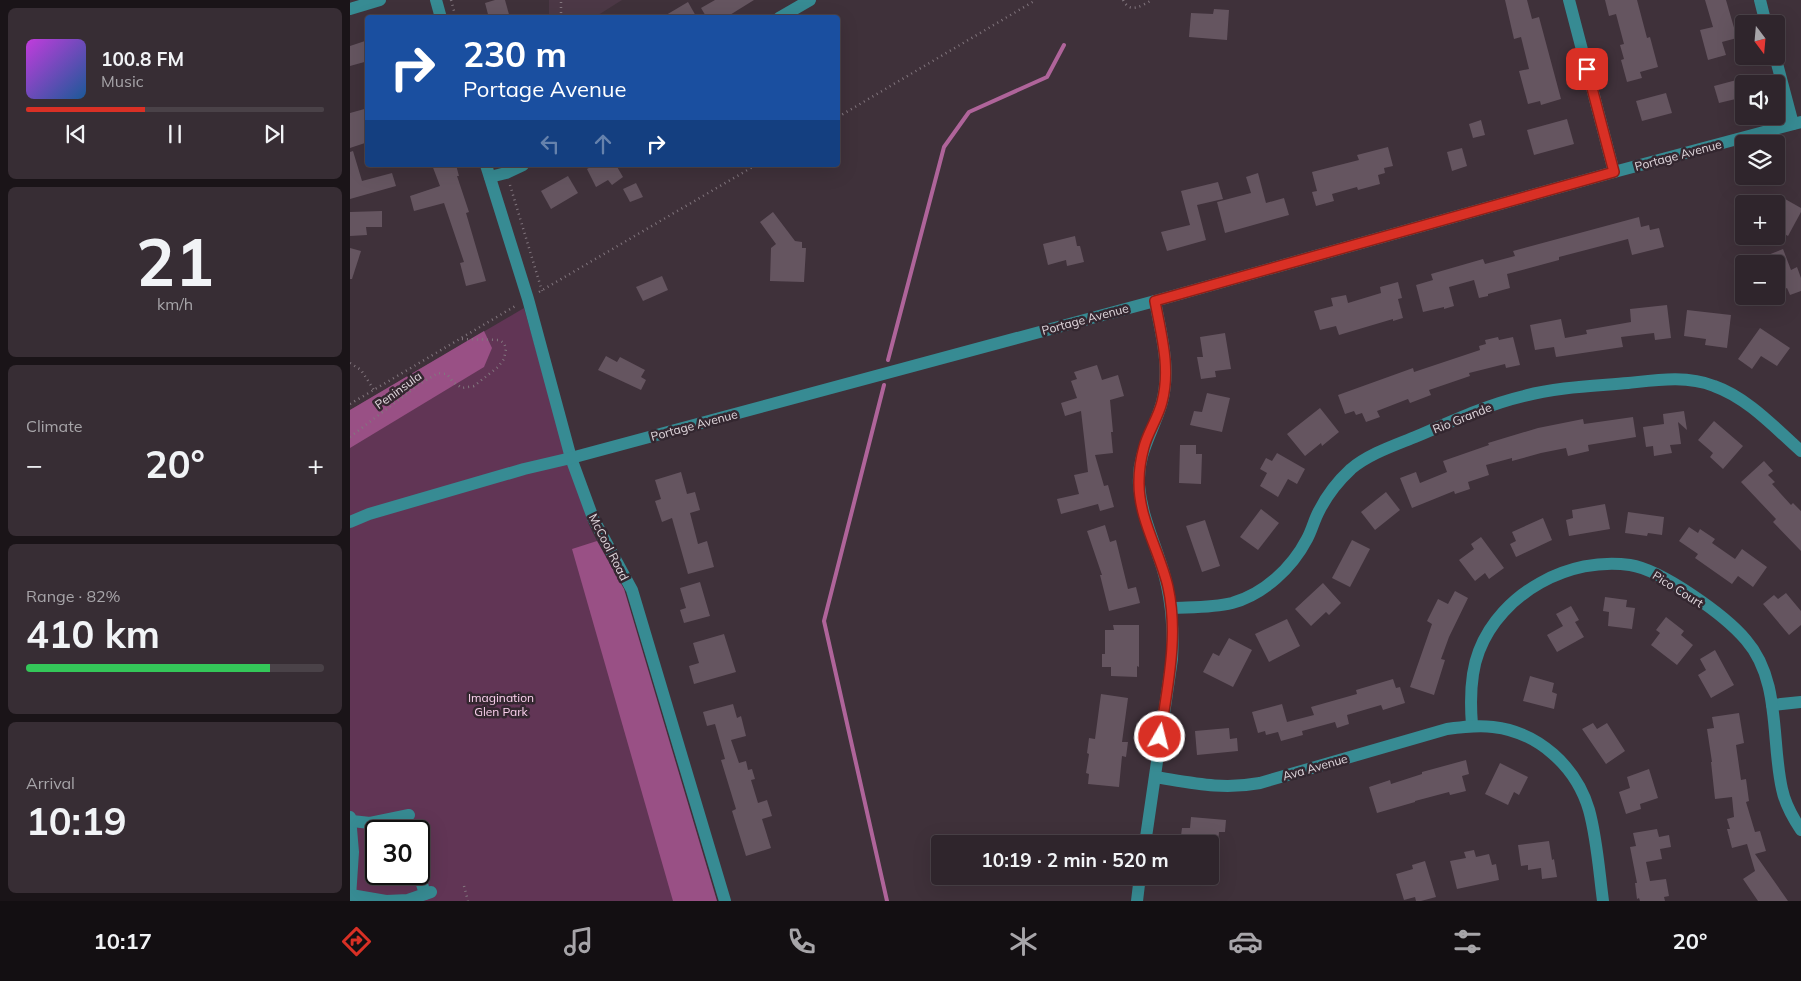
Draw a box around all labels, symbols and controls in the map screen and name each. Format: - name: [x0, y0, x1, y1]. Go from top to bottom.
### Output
- north arrow: [1735, 15, 1785, 65]
- map controls: [1735, 15, 1785, 305]
- text: 230 m: [463, 32, 567, 76]
- icon: right: [380, 35, 445, 100]
- text: 100.8 FM: [101, 47, 184, 71]
- pin: [1566, 48, 1608, 90]
- icon: arrive: [1573, 55, 1601, 83]
- text: Music: [101, 71, 144, 91]
- text: Portage Avenue: [463, 75, 626, 103]
- button: sound: [1735, 75, 1785, 125]
- icon: previous: [62, 120, 90, 148]
- icon: pause: [161, 120, 189, 148]
- icon: next: [260, 120, 288, 148]
- icon: left: [536, 130, 564, 158]
- icon: ahead: [589, 130, 617, 158]
- icon: right: [642, 130, 670, 158]
- button: layers: [1735, 135, 1785, 185]
- street label: Portage Avenue: [1633, 136, 1723, 174]
- button: +: [1735, 195, 1785, 245]
- text: 21: [136, 221, 214, 302]
- button: −: [1735, 255, 1785, 305]
- text: km/h: [157, 294, 193, 314]
- street label: Portage Avenue: [1040, 300, 1130, 338]
- street label: Peninsula: [372, 368, 424, 412]
- street label: Rio Grande: [1430, 399, 1494, 437]
- street label: Portage Avenue: [649, 406, 739, 444]
- text: Climate: [26, 416, 82, 436]
- text: 20°: [145, 440, 205, 488]
- text: −: [26, 447, 43, 482]
- text: +: [307, 447, 324, 482]
- street label: McCool Road: [586, 511, 632, 583]
- street label: Pico Court: [1650, 568, 1706, 610]
- text: Range · 82%: [26, 586, 121, 606]
- text: 410 km: [26, 610, 160, 658]
- park label: Imagination Glen Park: [468, 690, 534, 719]
- position arrow: [1133, 710, 1185, 762]
- street label: Ava Avenue: [1281, 751, 1349, 783]
- text: Arrival: [26, 773, 75, 793]
- text: 10:19: [26, 797, 127, 845]
- speed limit sign: 30: [365, 820, 430, 885]
- text: 10:19 · 2 min · 520 m: [981, 848, 1169, 872]
- icon: directions: [339, 924, 374, 959]
- icon: music: [561, 924, 596, 959]
- icon: phone: [784, 924, 819, 959]
- icon: climate: [1006, 924, 1041, 959]
- icon: car: [1228, 924, 1263, 959]
- icon: filters: [1450, 924, 1485, 959]
- text: 10:17: [94, 927, 152, 955]
- text: 20°: [1673, 927, 1707, 955]

